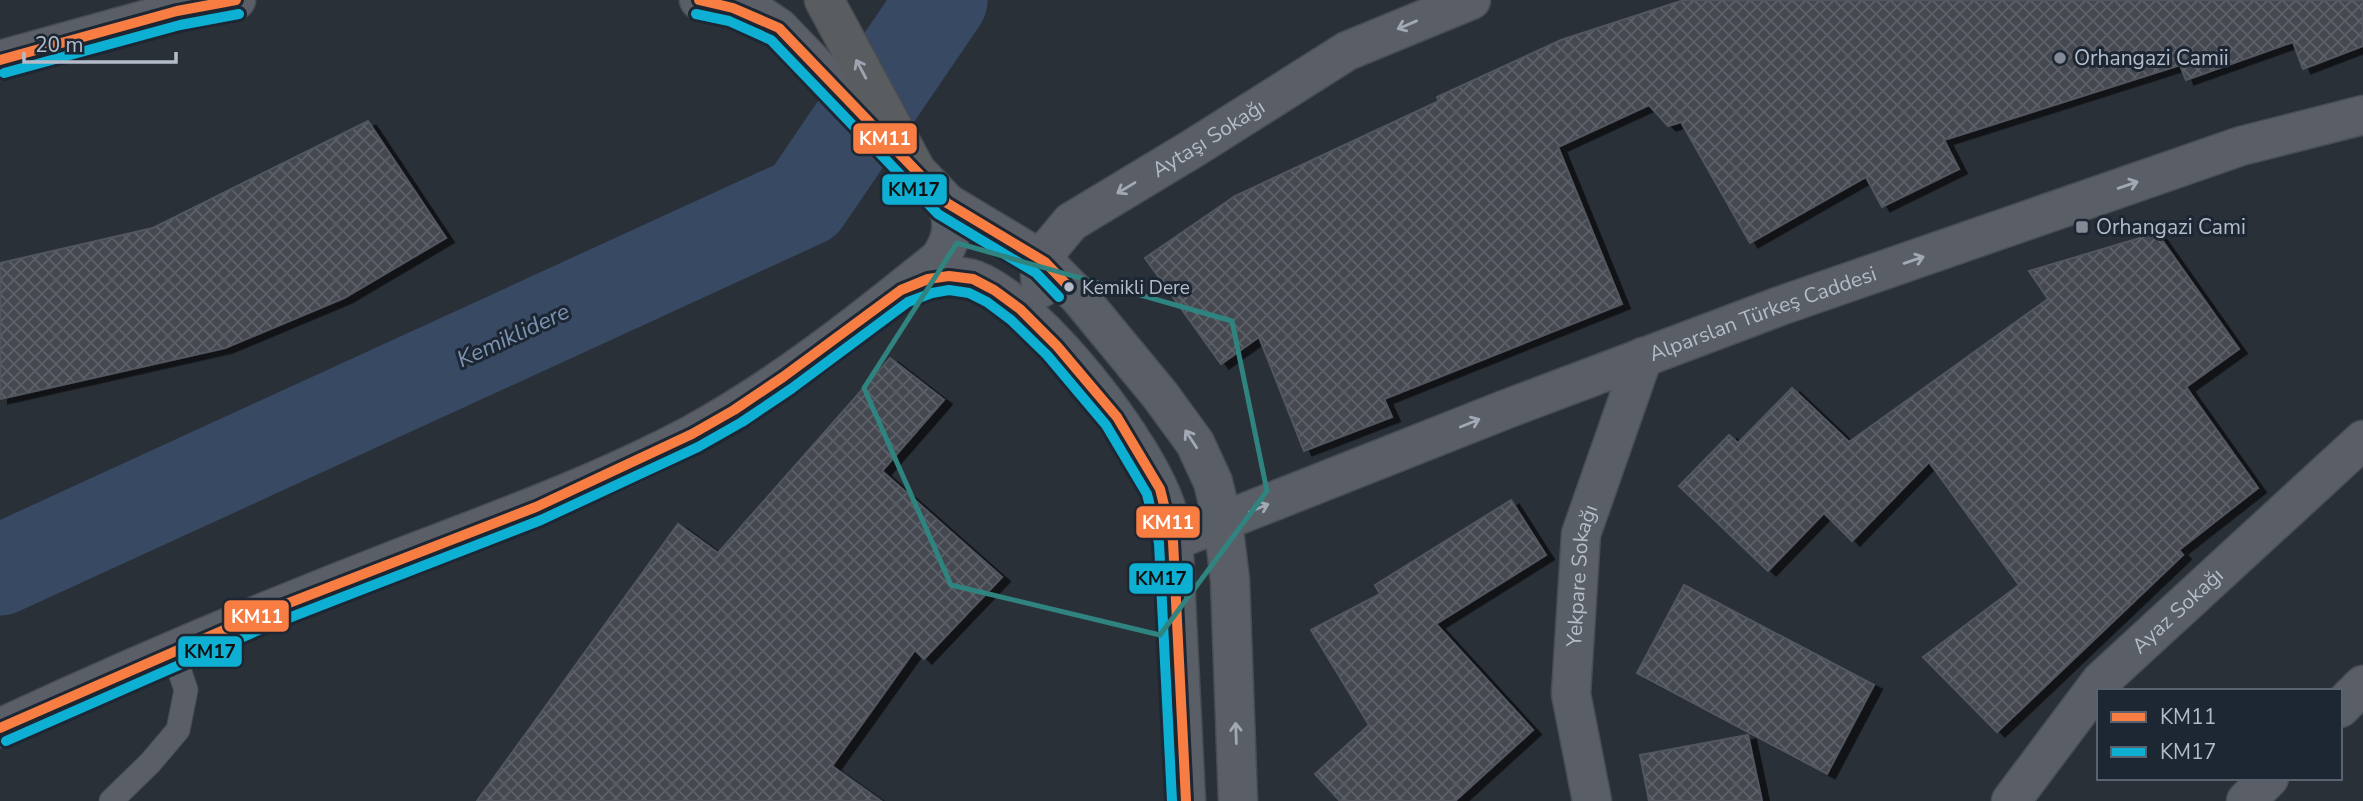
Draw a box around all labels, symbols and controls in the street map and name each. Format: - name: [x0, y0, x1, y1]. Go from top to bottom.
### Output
- one-way arrow: [1397, 20, 1419, 33]
- scale bar: [24, 21, 177, 65]
- text: 20 m: [35, 31, 84, 59]
- place label: Orhangazi Camii: [2074, 44, 2229, 72]
- marker: Orhangazi Camii: [2052, 50, 2068, 66]
- one-way arrow: [854, 59, 867, 80]
- street label: Aytaşı Sokağı: [1147, 93, 1270, 184]
- line badge: KM11: [852, 122, 918, 155]
- text: KM11: [859, 126, 911, 152]
- line badge: KM17: [881, 173, 948, 206]
- text: KM17: [888, 177, 940, 203]
- one-way arrow: [2117, 178, 2139, 190]
- one-way arrow: [1117, 182, 1137, 196]
- place label: Orhangazi Cami: [2096, 213, 2246, 241]
- marker: Orhangazi Cami: [2074, 219, 2090, 235]
- one-way arrow: [1902, 253, 1924, 265]
- street label: Alparslan Türkeş Caddesi: [1645, 260, 1880, 368]
- place label: Kemikli Dere: [1082, 275, 1190, 301]
- marker: Kemikli Dere: [1062, 280, 1076, 294]
- water label: Kemiklidere: [452, 296, 575, 375]
- one-way arrow: [1459, 416, 1481, 429]
- one-way arrow: [1184, 430, 1199, 449]
- one-way arrow: [1248, 501, 1270, 514]
- street label: Yekpare Sokağı: [1560, 501, 1604, 649]
- line badge: KM11: [1135, 505, 1201, 539]
- text: KM11: [1142, 510, 1194, 536]
- street label: Ayaz Sokağı: [2126, 561, 2229, 660]
- line badge: KM17: [1128, 562, 1194, 595]
- text: KM17: [1135, 566, 1187, 592]
- line badge: KM11: [223, 599, 290, 633]
- text: KM11: [231, 604, 283, 630]
- line badge: KM17: [177, 635, 243, 668]
- text: KM17: [184, 639, 236, 665]
- legend: [2097, 689, 2342, 780]
- text: KM11: [2160, 703, 2216, 731]
- one-way arrow: [1229, 722, 1242, 745]
- text: KM17: [2160, 738, 2216, 766]

